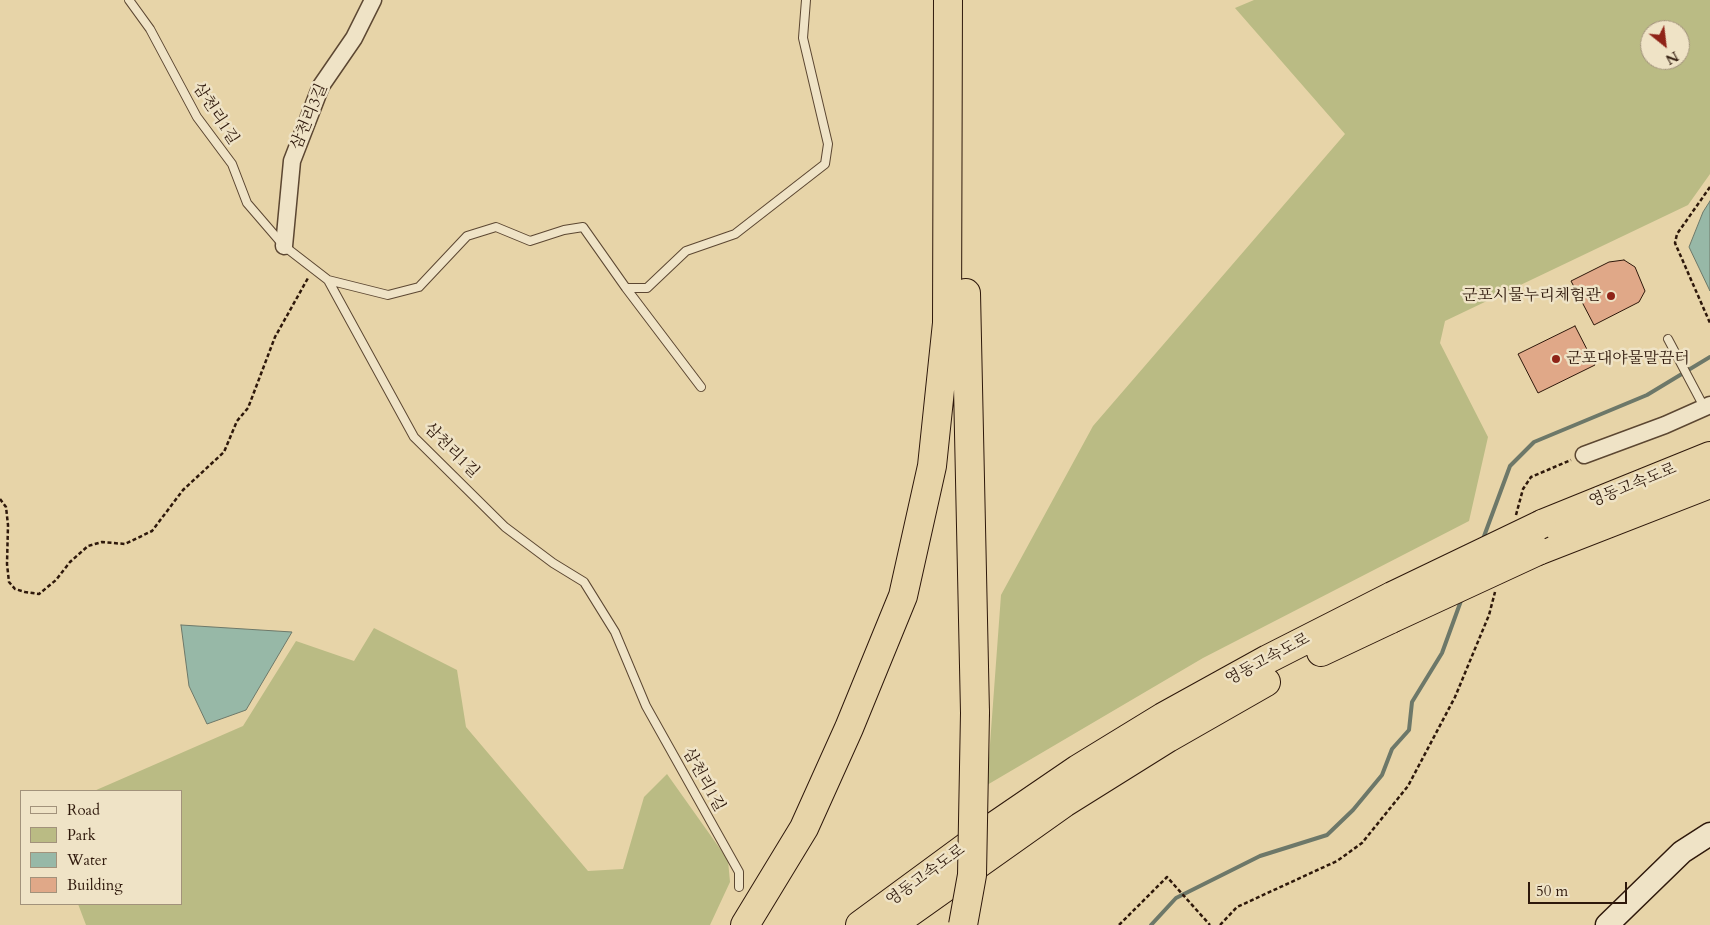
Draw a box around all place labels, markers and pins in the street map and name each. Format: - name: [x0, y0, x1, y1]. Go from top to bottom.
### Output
- place label: 군포시물누리체험관: [1462, 286, 1601, 306]
- marker: 군포시물누리체험관: [1605, 290, 1617, 302]
- place label: 군포대야물말끔터: [1566, 349, 1690, 369]
- marker: 군포대야물말끔터: [1550, 353, 1562, 365]

